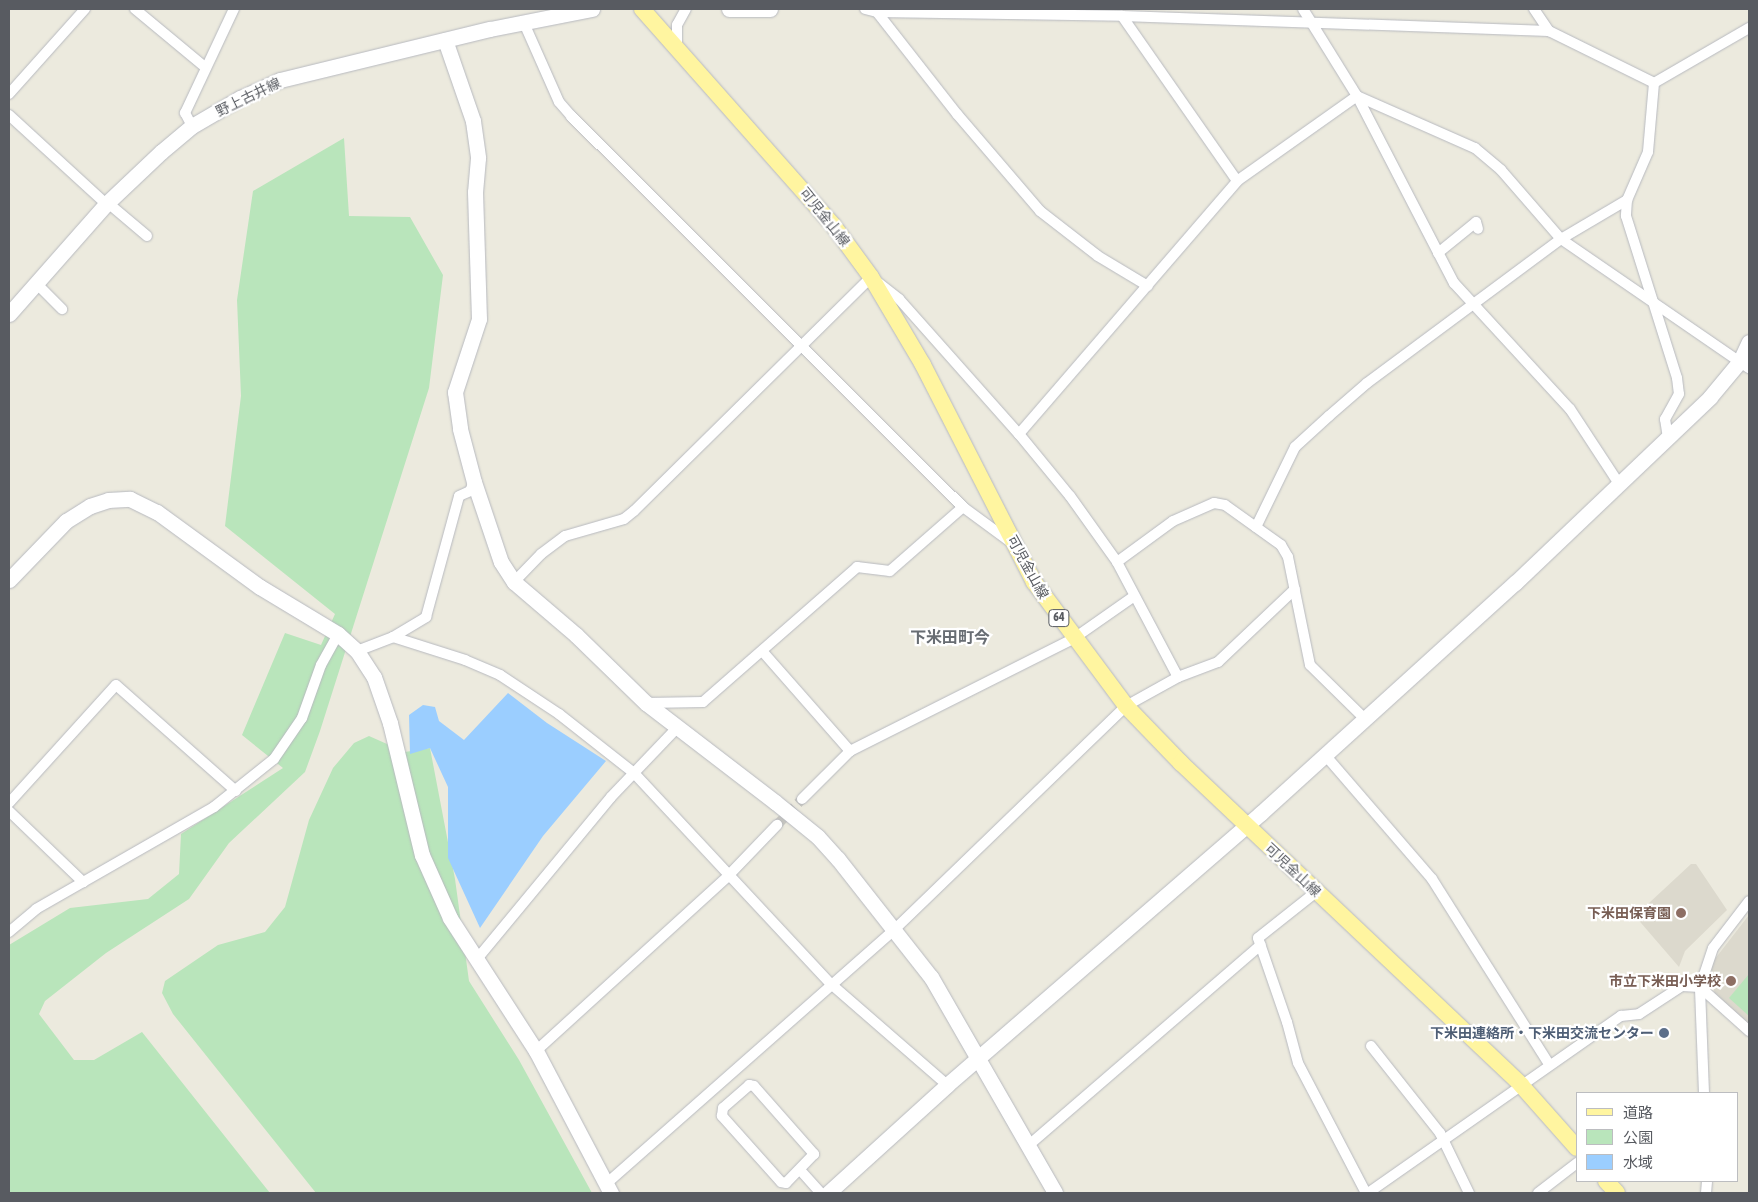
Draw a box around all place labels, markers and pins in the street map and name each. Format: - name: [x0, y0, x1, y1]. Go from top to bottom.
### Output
- place label: 下米田保育園: [1587, 905, 1671, 921]
- marker: 下米田保育園: [1675, 907, 1687, 919]
- place label: 市立下米田小学校: [1609, 973, 1721, 989]
- marker: 市立下米田小学校: [1725, 975, 1737, 987]
- place label: 下米田連絡所・下米田交流センター: [1430, 1025, 1654, 1041]
- marker: 下米田連絡所・下米田交流センター: [1658, 1027, 1670, 1039]

